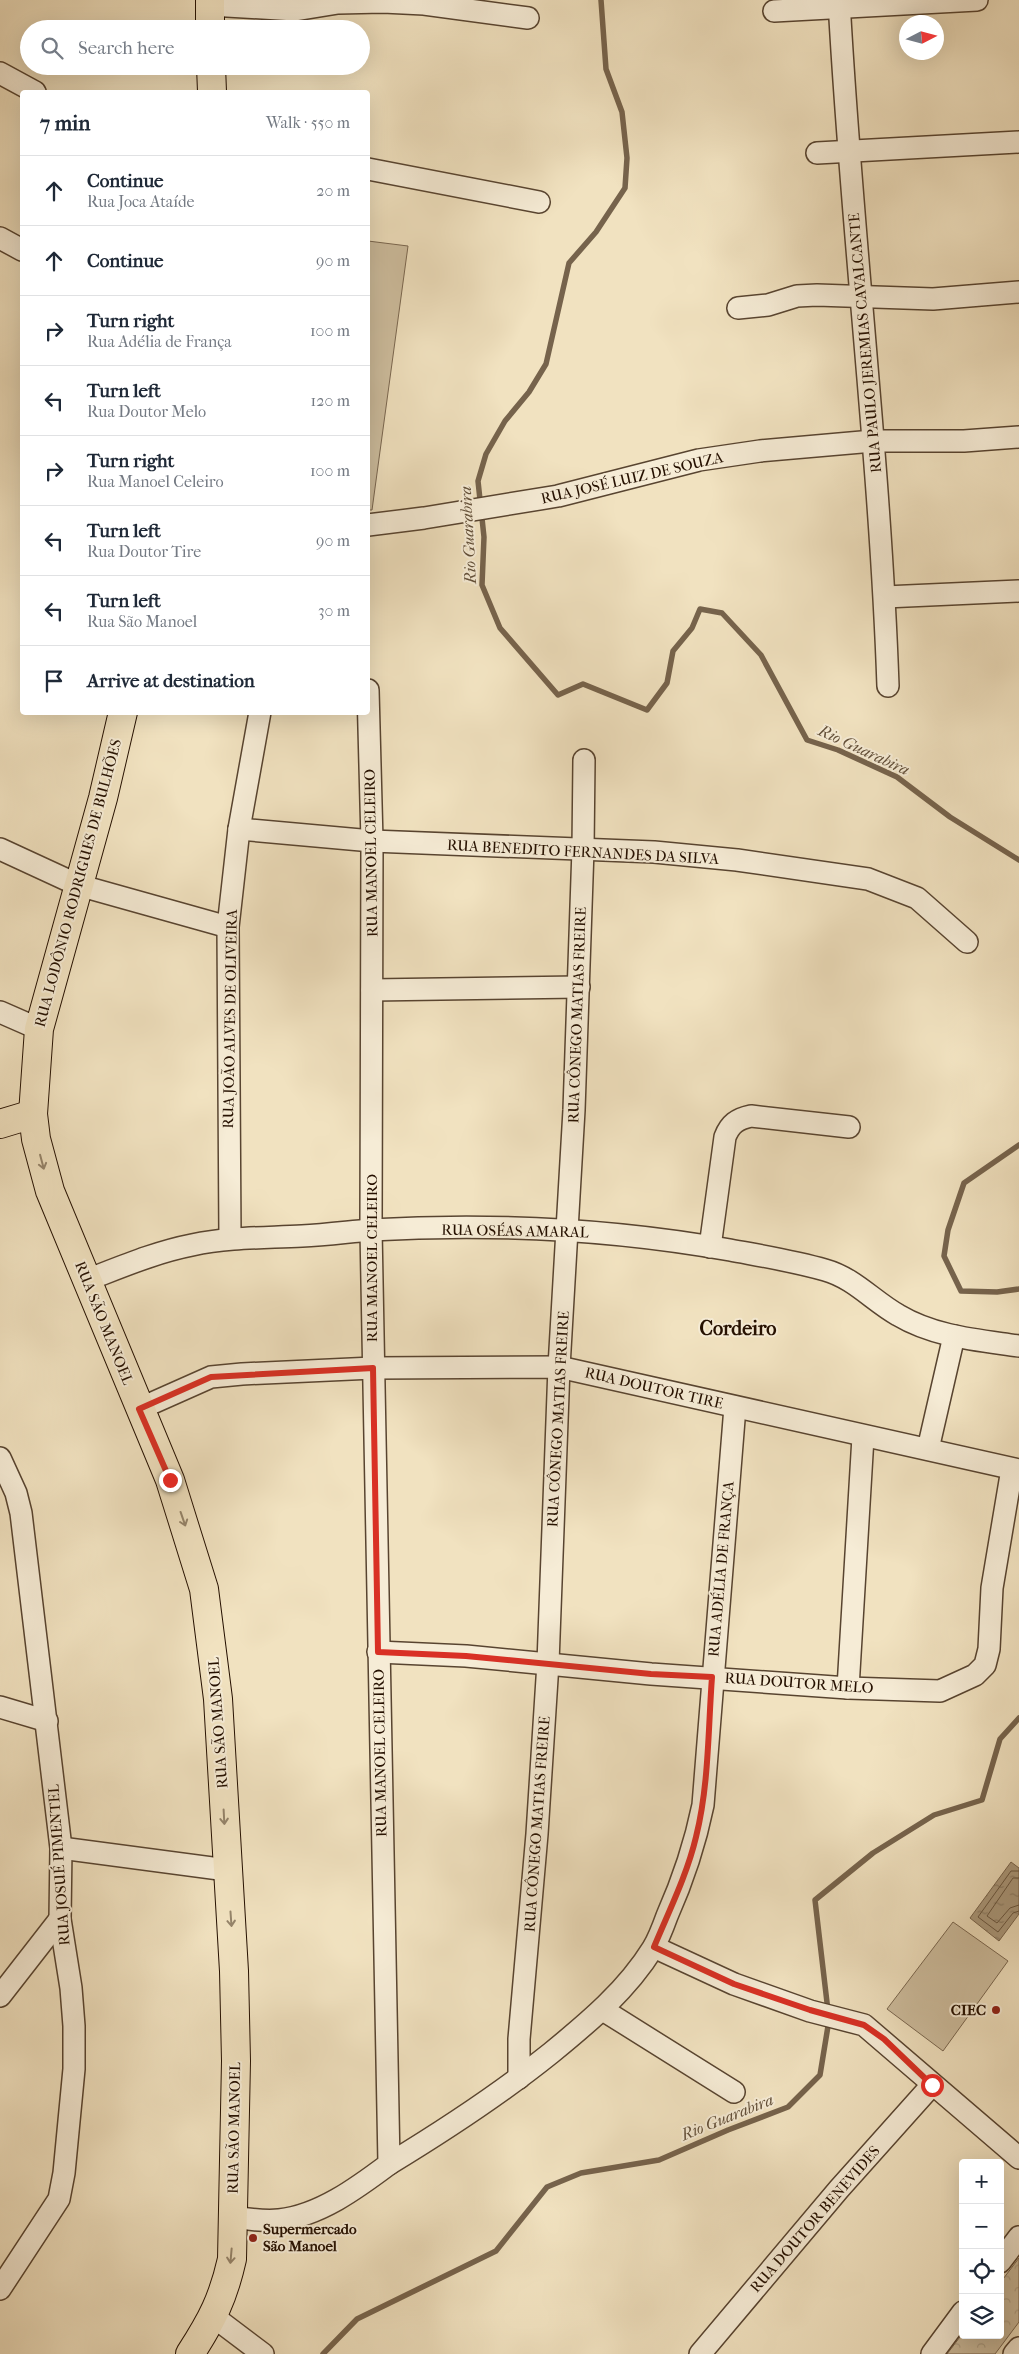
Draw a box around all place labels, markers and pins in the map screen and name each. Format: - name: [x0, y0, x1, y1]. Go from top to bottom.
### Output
- place label: CIEC: [951, 2001, 986, 2019]
- marker: CIEC: [990, 2004, 1002, 2016]
- place label: Supermercado São Manoel: [263, 2220, 357, 2255]
- marker: Supermercado São Manoel: [247, 2232, 259, 2244]

